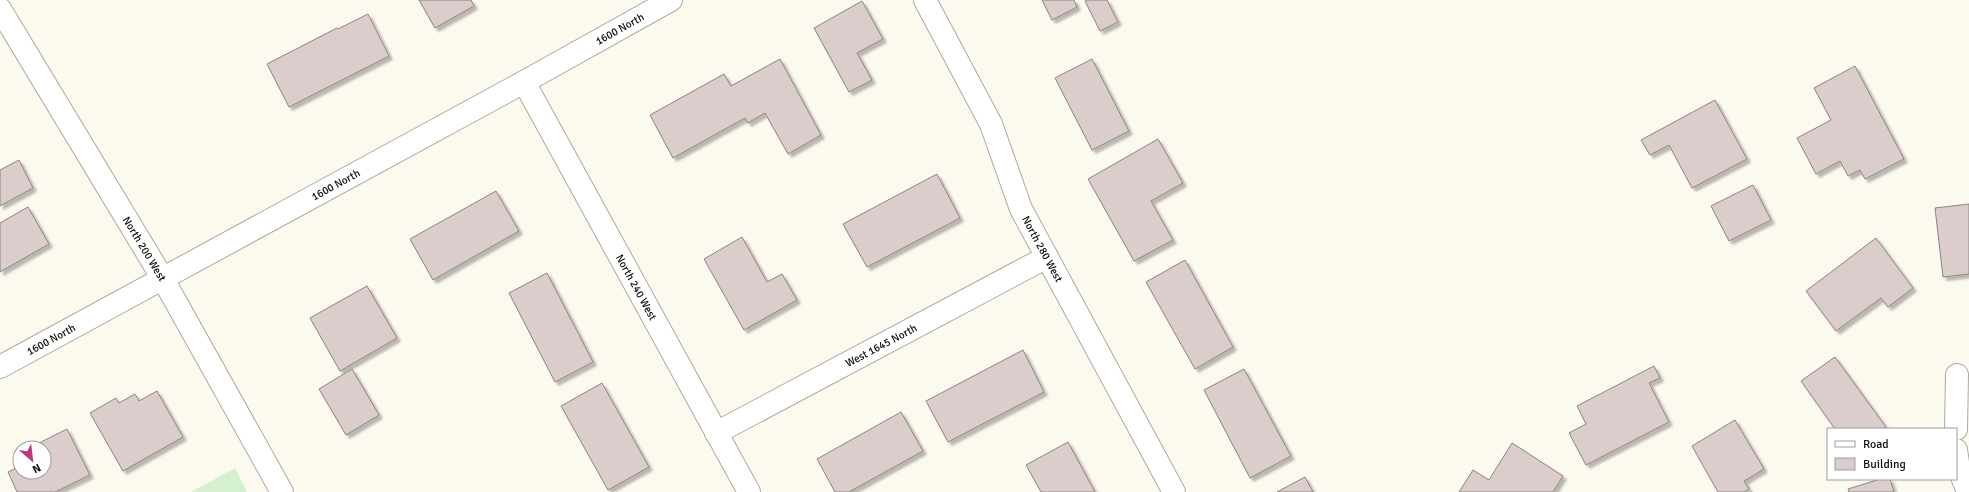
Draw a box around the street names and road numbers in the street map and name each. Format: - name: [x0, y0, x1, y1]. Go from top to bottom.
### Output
- street label: 1600 North: [593, 10, 646, 48]
- street label: 1600 North: [309, 166, 362, 203]
- street label: North 200 West: [120, 214, 169, 284]
- street label: North 280 West: [1019, 214, 1065, 285]
- street label: North 240 West: [613, 252, 660, 323]
- street label: 1600 North: [25, 321, 78, 358]
- street label: West 1645 North: [843, 321, 919, 370]

